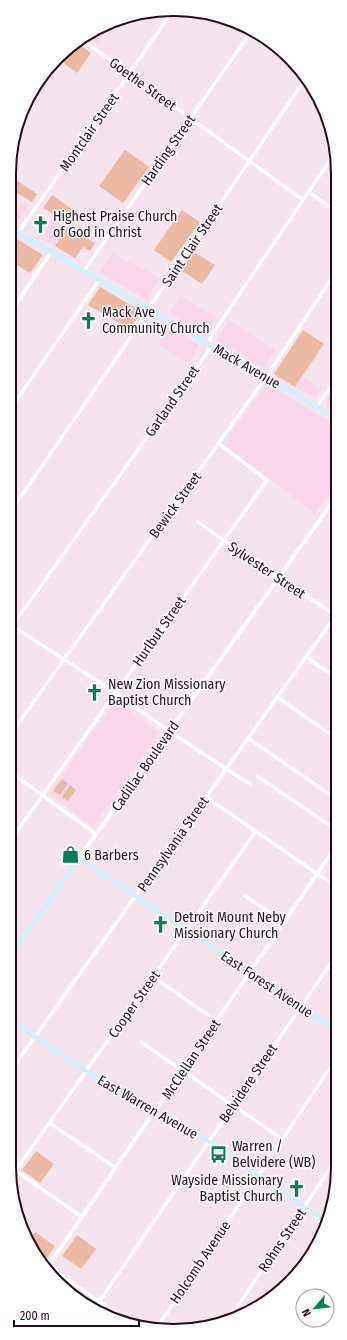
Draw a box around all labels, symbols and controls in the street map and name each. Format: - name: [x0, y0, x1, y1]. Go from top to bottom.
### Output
- street label: Goethe Street: [106, 54, 180, 115]
- street label: Montclair Street: [56, 90, 123, 175]
- street label: Harding Street: [138, 111, 199, 189]
- street label: Saint Clair Street: [158, 200, 227, 290]
- place label: Highest Praise Church of God in Christ: [53, 208, 177, 241]
- church icon: Highest Praise Church of God in Christ: [30, 214, 50, 234]
- place label: Mack Ave Community Church: [102, 304, 210, 337]
- church icon: Mack Ave Community Church: [79, 310, 99, 330]
- street label: Mack Avenue: [210, 340, 283, 393]
- street label: Garland Street: [142, 362, 203, 440]
- street label: Bewick Street: [146, 469, 205, 542]
- street label: Sylvester Street: [225, 538, 309, 603]
- street label: Hurlbut Street: [129, 593, 190, 670]
- place label: New Zion Missionary Baptist Church: [108, 676, 226, 709]
- church icon: New Zion Missionary Baptist Church: [85, 682, 105, 702]
- street label: Cadillac Boulevard: [108, 718, 183, 815]
- street label: Pennsylvania Street: [134, 793, 213, 895]
- shop icon: 6 Barbers: [61, 845, 81, 865]
- place label: 6 Barbers: [84, 847, 139, 864]
- place label: Detroit Mount Neby Missionary Church: [174, 909, 287, 942]
- church icon: Detroit Mount Neby Missionary Church: [151, 915, 171, 935]
- street label: East Forest Avenue: [217, 947, 316, 1022]
- street label: Cooper Street: [105, 967, 164, 1041]
- street label: McClellan Street: [158, 1016, 225, 1102]
- street label: Belvidere Street: [216, 1040, 281, 1126]
- street label: East Warren Avenue: [95, 1072, 201, 1143]
- place label: Warren / Belvidere (WB): [232, 1138, 315, 1171]
- bus stop icon: Warren / Belvidere (WB): [209, 1144, 229, 1164]
- place label: Wayside Missionary Baptist Church: [171, 1172, 284, 1205]
- church icon: Wayside Missionary Baptist Church: [286, 1178, 306, 1198]
- street label: Rohns Street: [255, 1205, 310, 1275]
- street label: Holcomb Avenue: [166, 1218, 234, 1307]
- north arrow: [295, 1288, 335, 1328]
- scale bar: [14, 1302, 139, 1328]
- text: N: [299, 1306, 314, 1318]
- text: 200 m: [20, 1309, 50, 1323]

